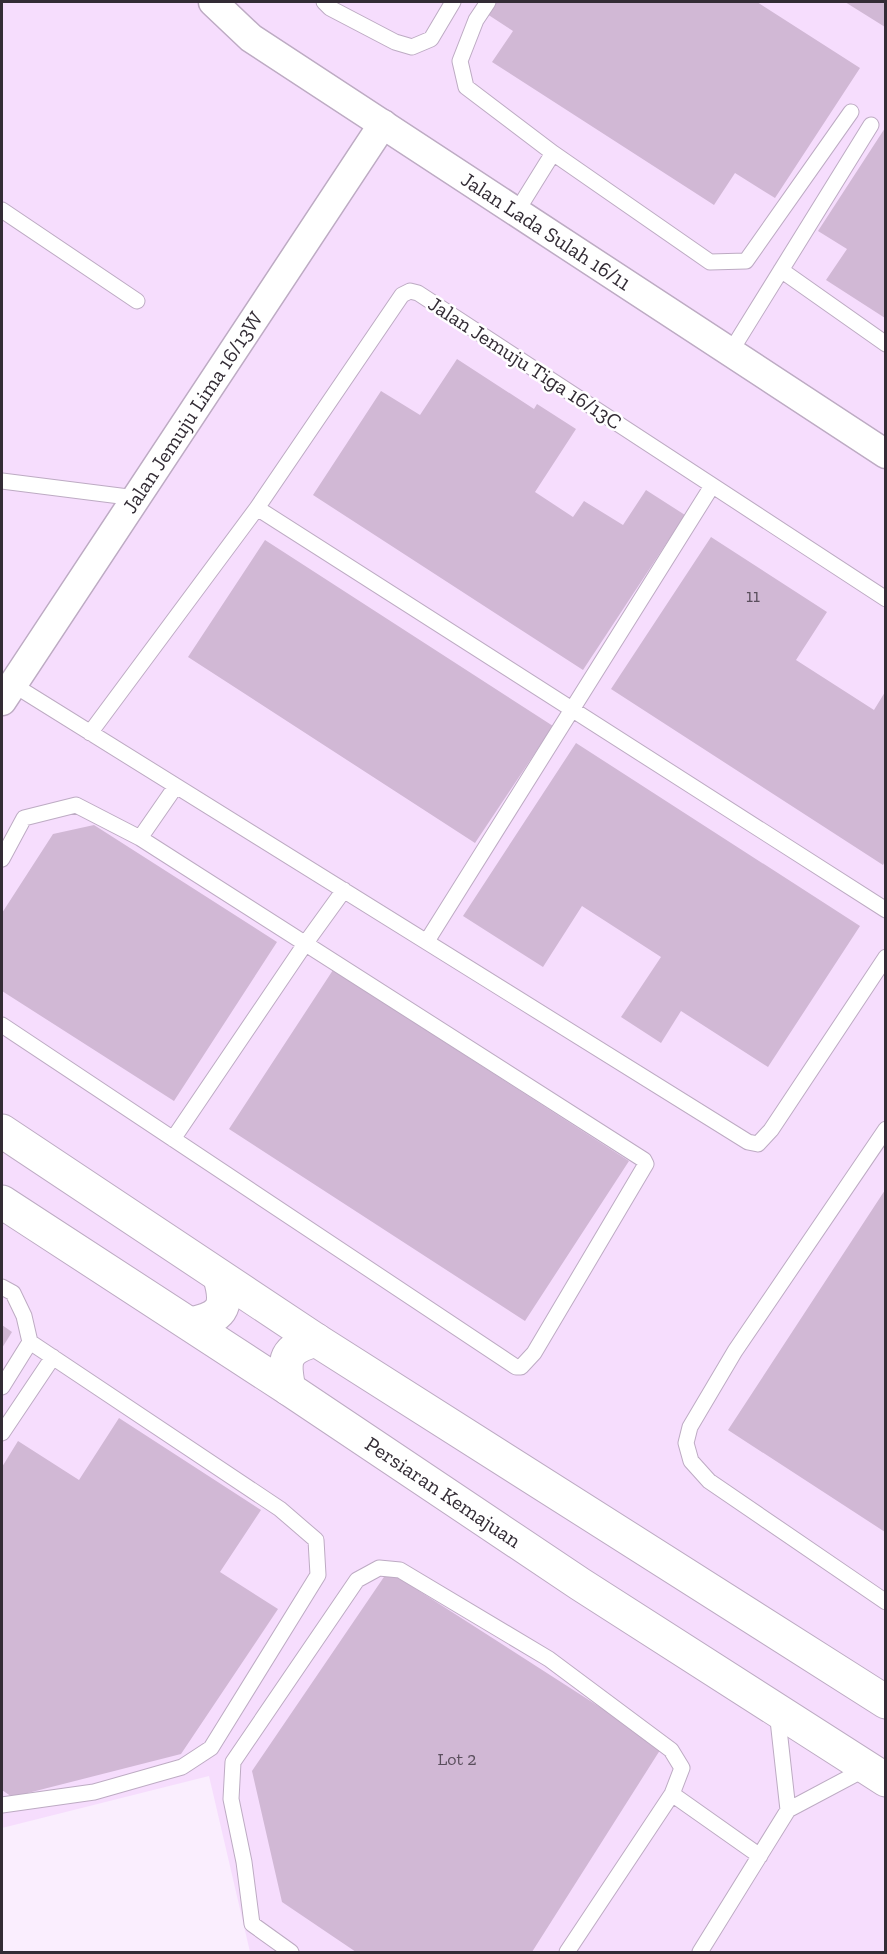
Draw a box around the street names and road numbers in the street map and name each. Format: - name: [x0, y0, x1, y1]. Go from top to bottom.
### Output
- street label: Jalan Lada Sulah 16/11: [457, 166, 636, 295]
- street label: Jalan Jemuju Tiga 16/13C: [423, 291, 627, 435]
- street label: Jalan Jemuju Lima 16/13W: [117, 306, 268, 517]
- street label: Persiaran Kemajuan: [361, 1431, 526, 1553]

